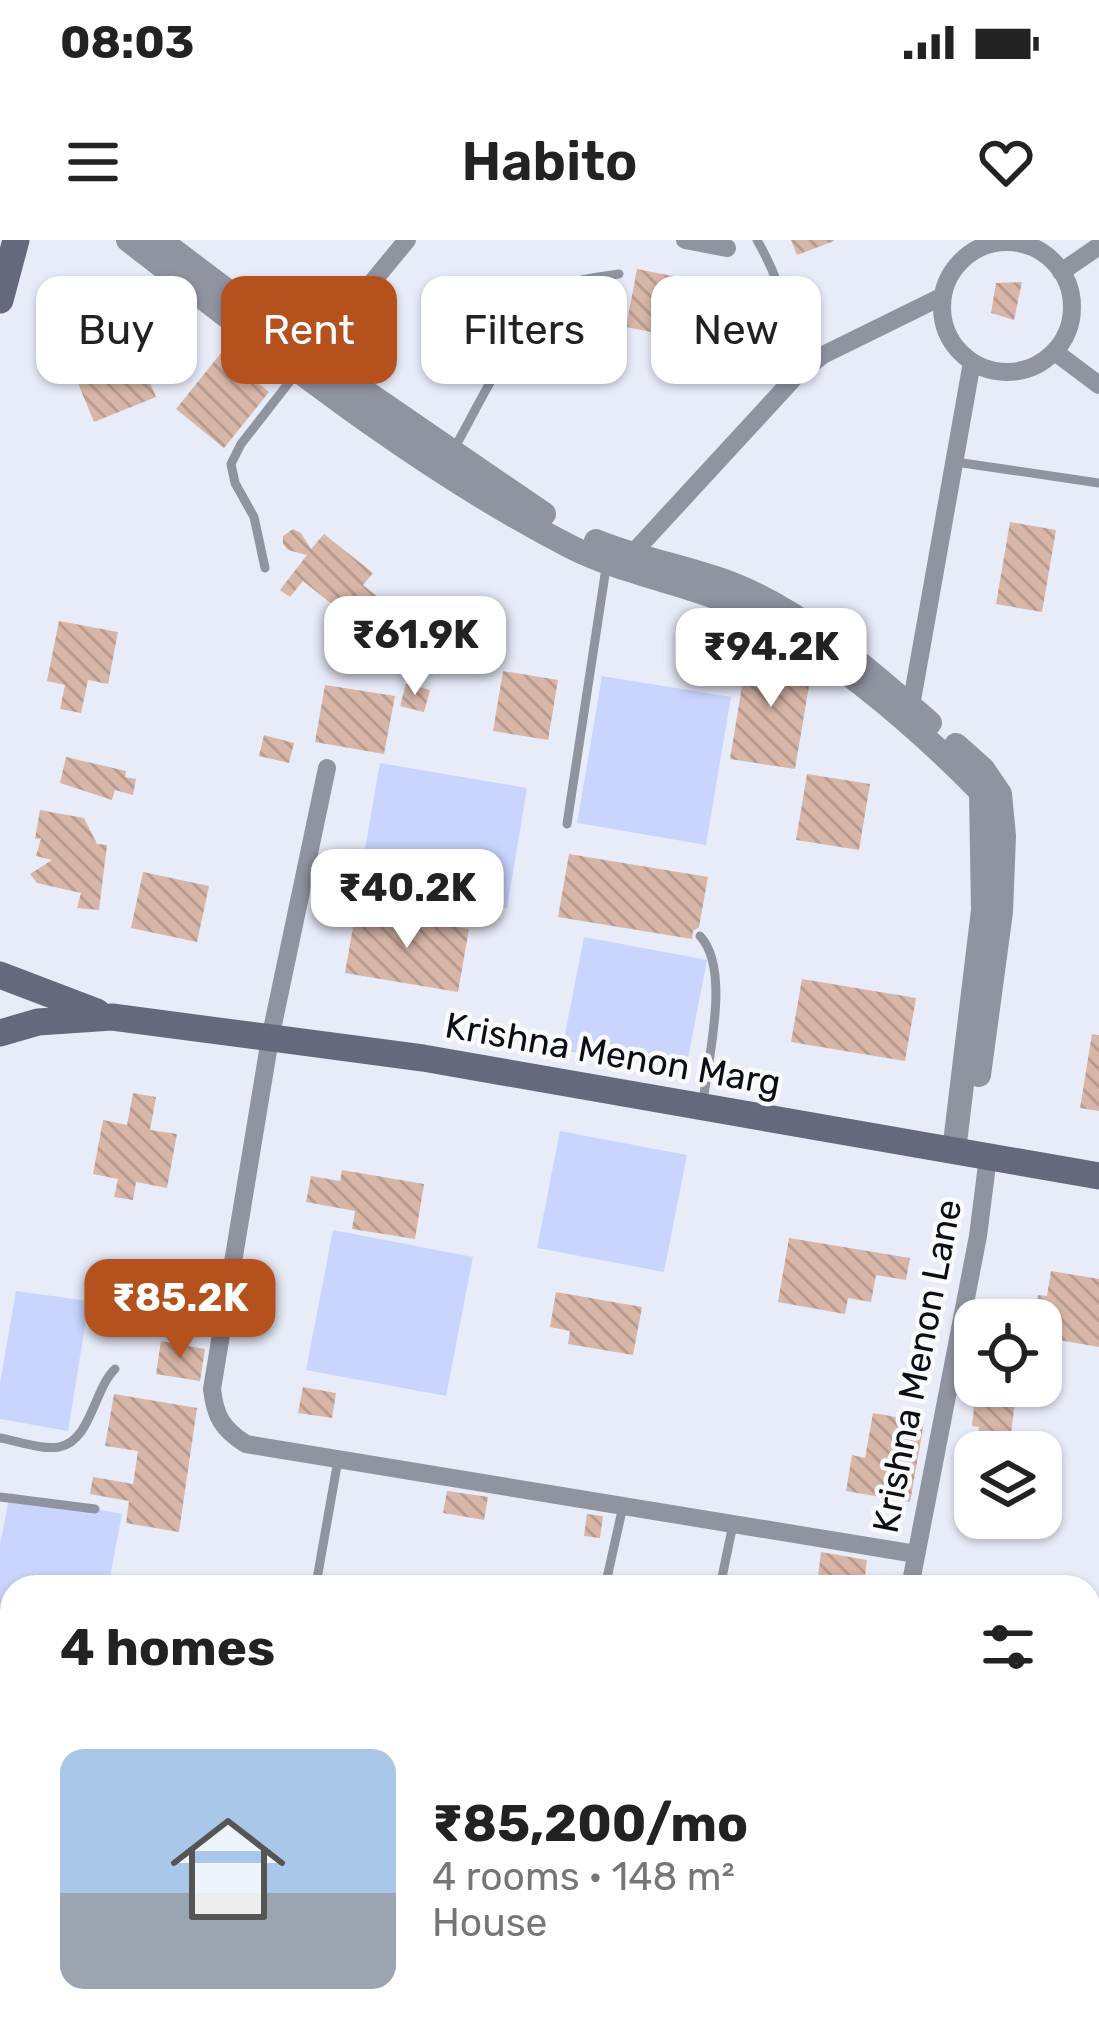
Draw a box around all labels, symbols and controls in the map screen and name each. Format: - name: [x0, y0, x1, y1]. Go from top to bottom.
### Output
- text: 08:03: [60, 16, 194, 69]
- icon: menu: [60, 129, 126, 195]
- icon: heart: [973, 129, 1039, 195]
- text: Habito: [461, 130, 638, 194]
- chip: Buy: [36, 276, 197, 384]
- chip: Rent: [221, 276, 397, 384]
- chip: Filters: [421, 276, 627, 384]
- chip: New: [651, 276, 821, 384]
- pin: ₹61.9K: [317, 596, 513, 698]
- pin: ₹94.2K: [673, 608, 869, 710]
- text: ₹61.9K: [351, 612, 479, 658]
- text: ₹94.2K: [703, 624, 839, 670]
- pin: ₹40.2K: [309, 849, 505, 951]
- text: ₹40.2K: [338, 865, 476, 911]
- street label: Krishna Menon Marg: [442, 1003, 784, 1105]
- street label: Krishna Menon Lane: [864, 1196, 970, 1536]
- pin: ₹85.2K: [82, 1259, 278, 1361]
- text: ₹85.2K: [111, 1275, 249, 1321]
- map controls: [954, 1299, 1062, 1539]
- button: locate: [954, 1299, 1062, 1407]
- button: layers: [954, 1431, 1062, 1539]
- icon: filters: [975, 1614, 1041, 1680]
- text: 4 homes: [60, 1617, 275, 1678]
- text: ₹85,200/mo: [432, 1793, 748, 1854]
- icon: home: [156, 1797, 300, 1941]
- text: 4 rooms · 148 m²: [432, 1854, 735, 1900]
- text: House: [432, 1900, 547, 1946]

